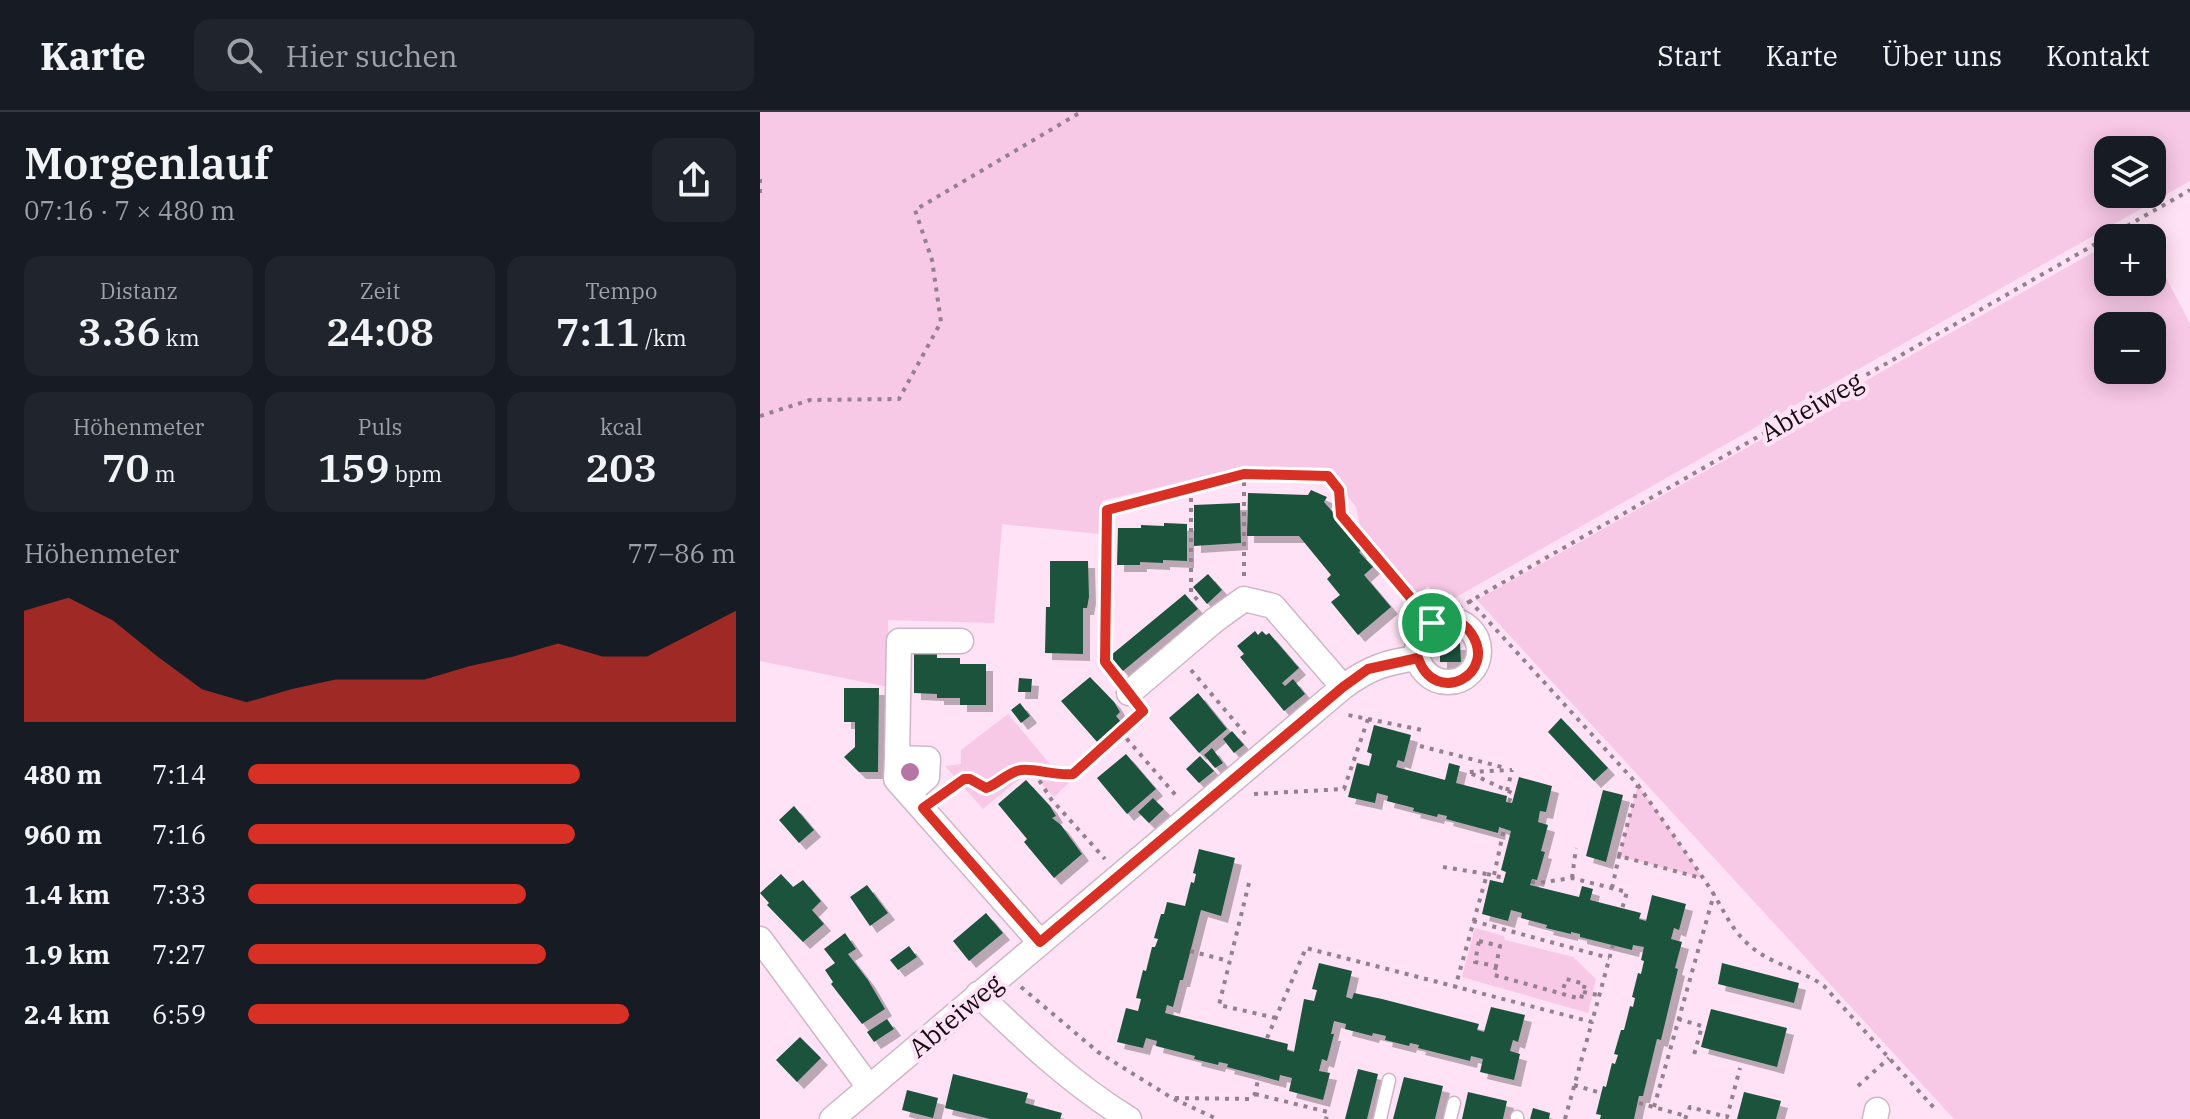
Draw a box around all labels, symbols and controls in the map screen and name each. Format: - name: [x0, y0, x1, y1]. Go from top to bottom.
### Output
- search box: [194, 19, 754, 91]
- text: Karte: [40, 31, 146, 80]
- icon: search: [222, 33, 266, 77]
- text: Hier suchen: [286, 36, 458, 75]
- text: Start: [1657, 37, 1721, 74]
- text: Karte: [1765, 37, 1838, 74]
- text: Über uns: [1882, 37, 2002, 74]
- text: Kontakt: [2046, 37, 2150, 74]
- text: Morgenlauf: [24, 134, 270, 191]
- map controls: [2094, 136, 2166, 384]
- button: layers: [2094, 136, 2166, 208]
- button: share: [652, 138, 736, 222]
- text: 07:16 · 7 × 480 m: [24, 193, 235, 227]
- button: +: [2094, 224, 2166, 296]
- text: Distanz: [100, 276, 178, 305]
- text: Zeit: [360, 276, 400, 305]
- text: Tempo: [585, 276, 657, 305]
- text: 3.36: [78, 305, 161, 357]
- text: 24:08: [326, 305, 434, 357]
- text: 7:11: [556, 305, 640, 357]
- button: −: [2094, 312, 2166, 384]
- text: km: [161, 323, 200, 352]
- text: /km: [640, 323, 687, 352]
- street label: Abteiweg: [1754, 363, 1868, 449]
- text: Höhenmeter: [73, 412, 204, 441]
- text: Puls: [358, 412, 402, 441]
- text: kcal: [600, 412, 643, 441]
- text: 70: [102, 441, 150, 493]
- text: 159: [318, 441, 390, 493]
- text: 203: [585, 441, 657, 493]
- text: m: [150, 459, 176, 488]
- text: bpm: [390, 459, 442, 488]
- text: Höhenmeter: [24, 536, 179, 570]
- text: 77–86 m: [628, 536, 736, 570]
- pin: [1398, 589, 1466, 657]
- icon: arrive: [1410, 601, 1454, 645]
- text: 480 m: [24, 757, 102, 791]
- text: 7:14: [152, 757, 206, 791]
- text: 960 m: [24, 817, 102, 851]
- text: 7:16: [152, 817, 206, 851]
- text: 1.4 km: [24, 877, 110, 911]
- text: 7:33: [152, 877, 206, 911]
- text: 1.9 km: [24, 937, 110, 971]
- text: 7:27: [152, 937, 206, 971]
- street label: Abteiweg: [901, 966, 1009, 1064]
- text: 2.4 km: [24, 997, 110, 1031]
- text: 6:59: [152, 997, 206, 1031]

